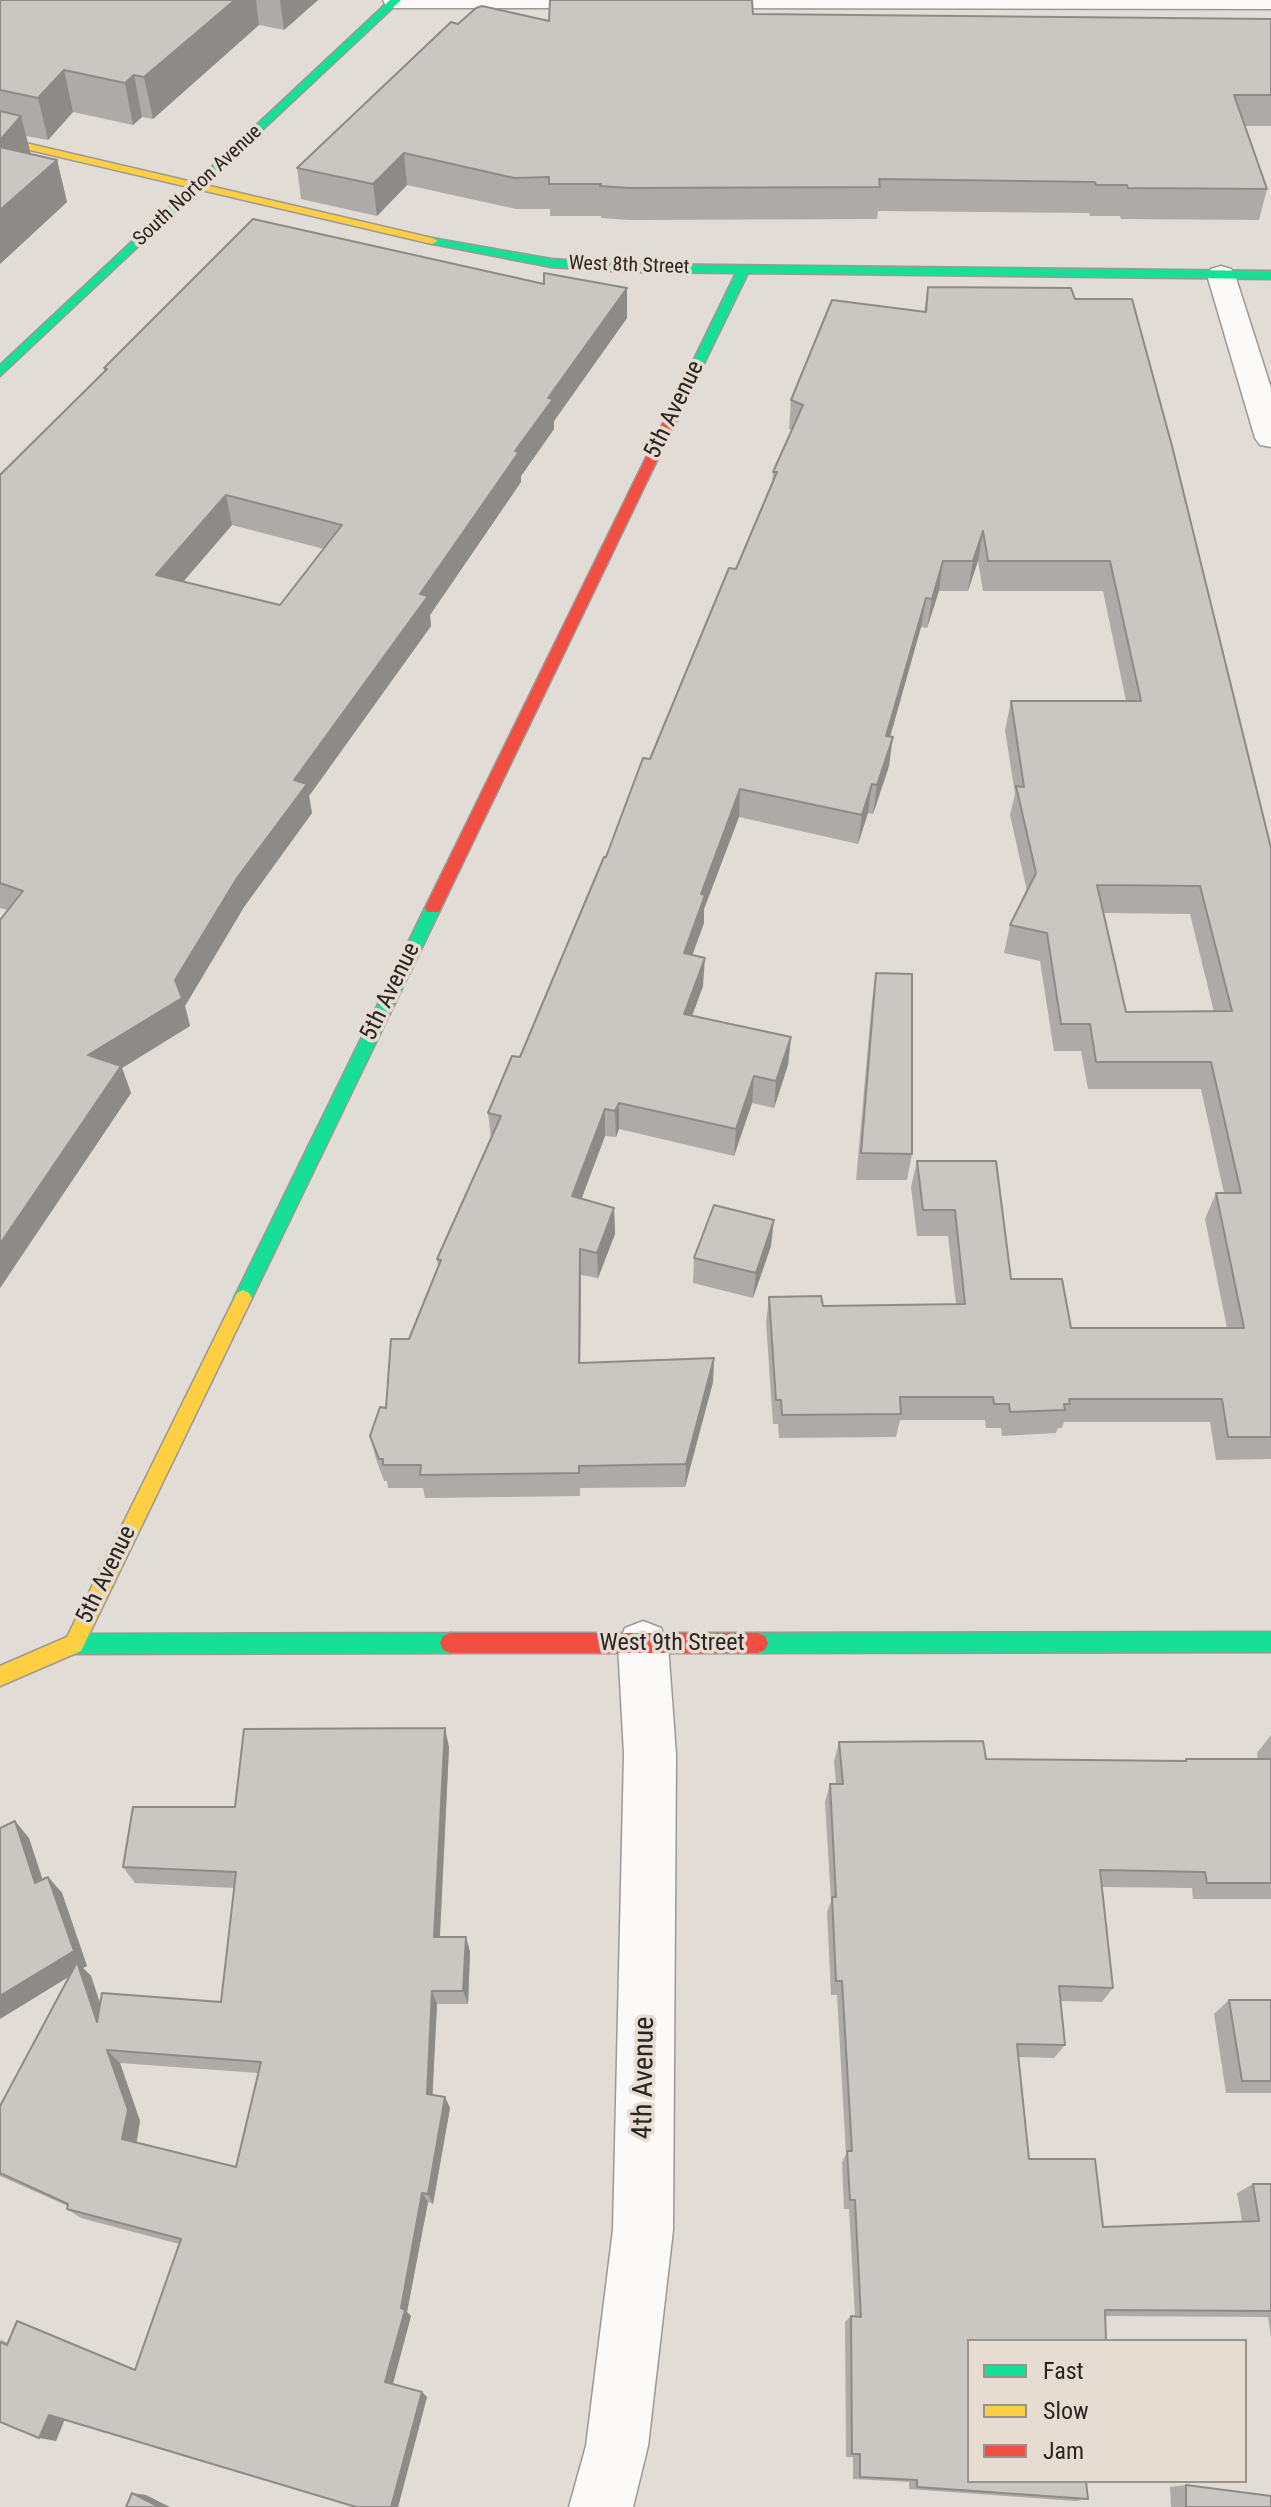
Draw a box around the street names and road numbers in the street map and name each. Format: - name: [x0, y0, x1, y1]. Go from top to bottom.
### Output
- street label: South Norton Avenue: [129, 120, 267, 252]
- street label: West 8th Street: [568, 252, 690, 280]
- street label: 5th Avenue: [639, 356, 711, 464]
- street label: 5th Avenue: [355, 938, 427, 1046]
- street label: 5th Avenue: [71, 1521, 143, 1629]
- street label: West 9th Street: [599, 1630, 745, 1658]
- street label: 4th Avenue: [627, 2016, 663, 2140]

